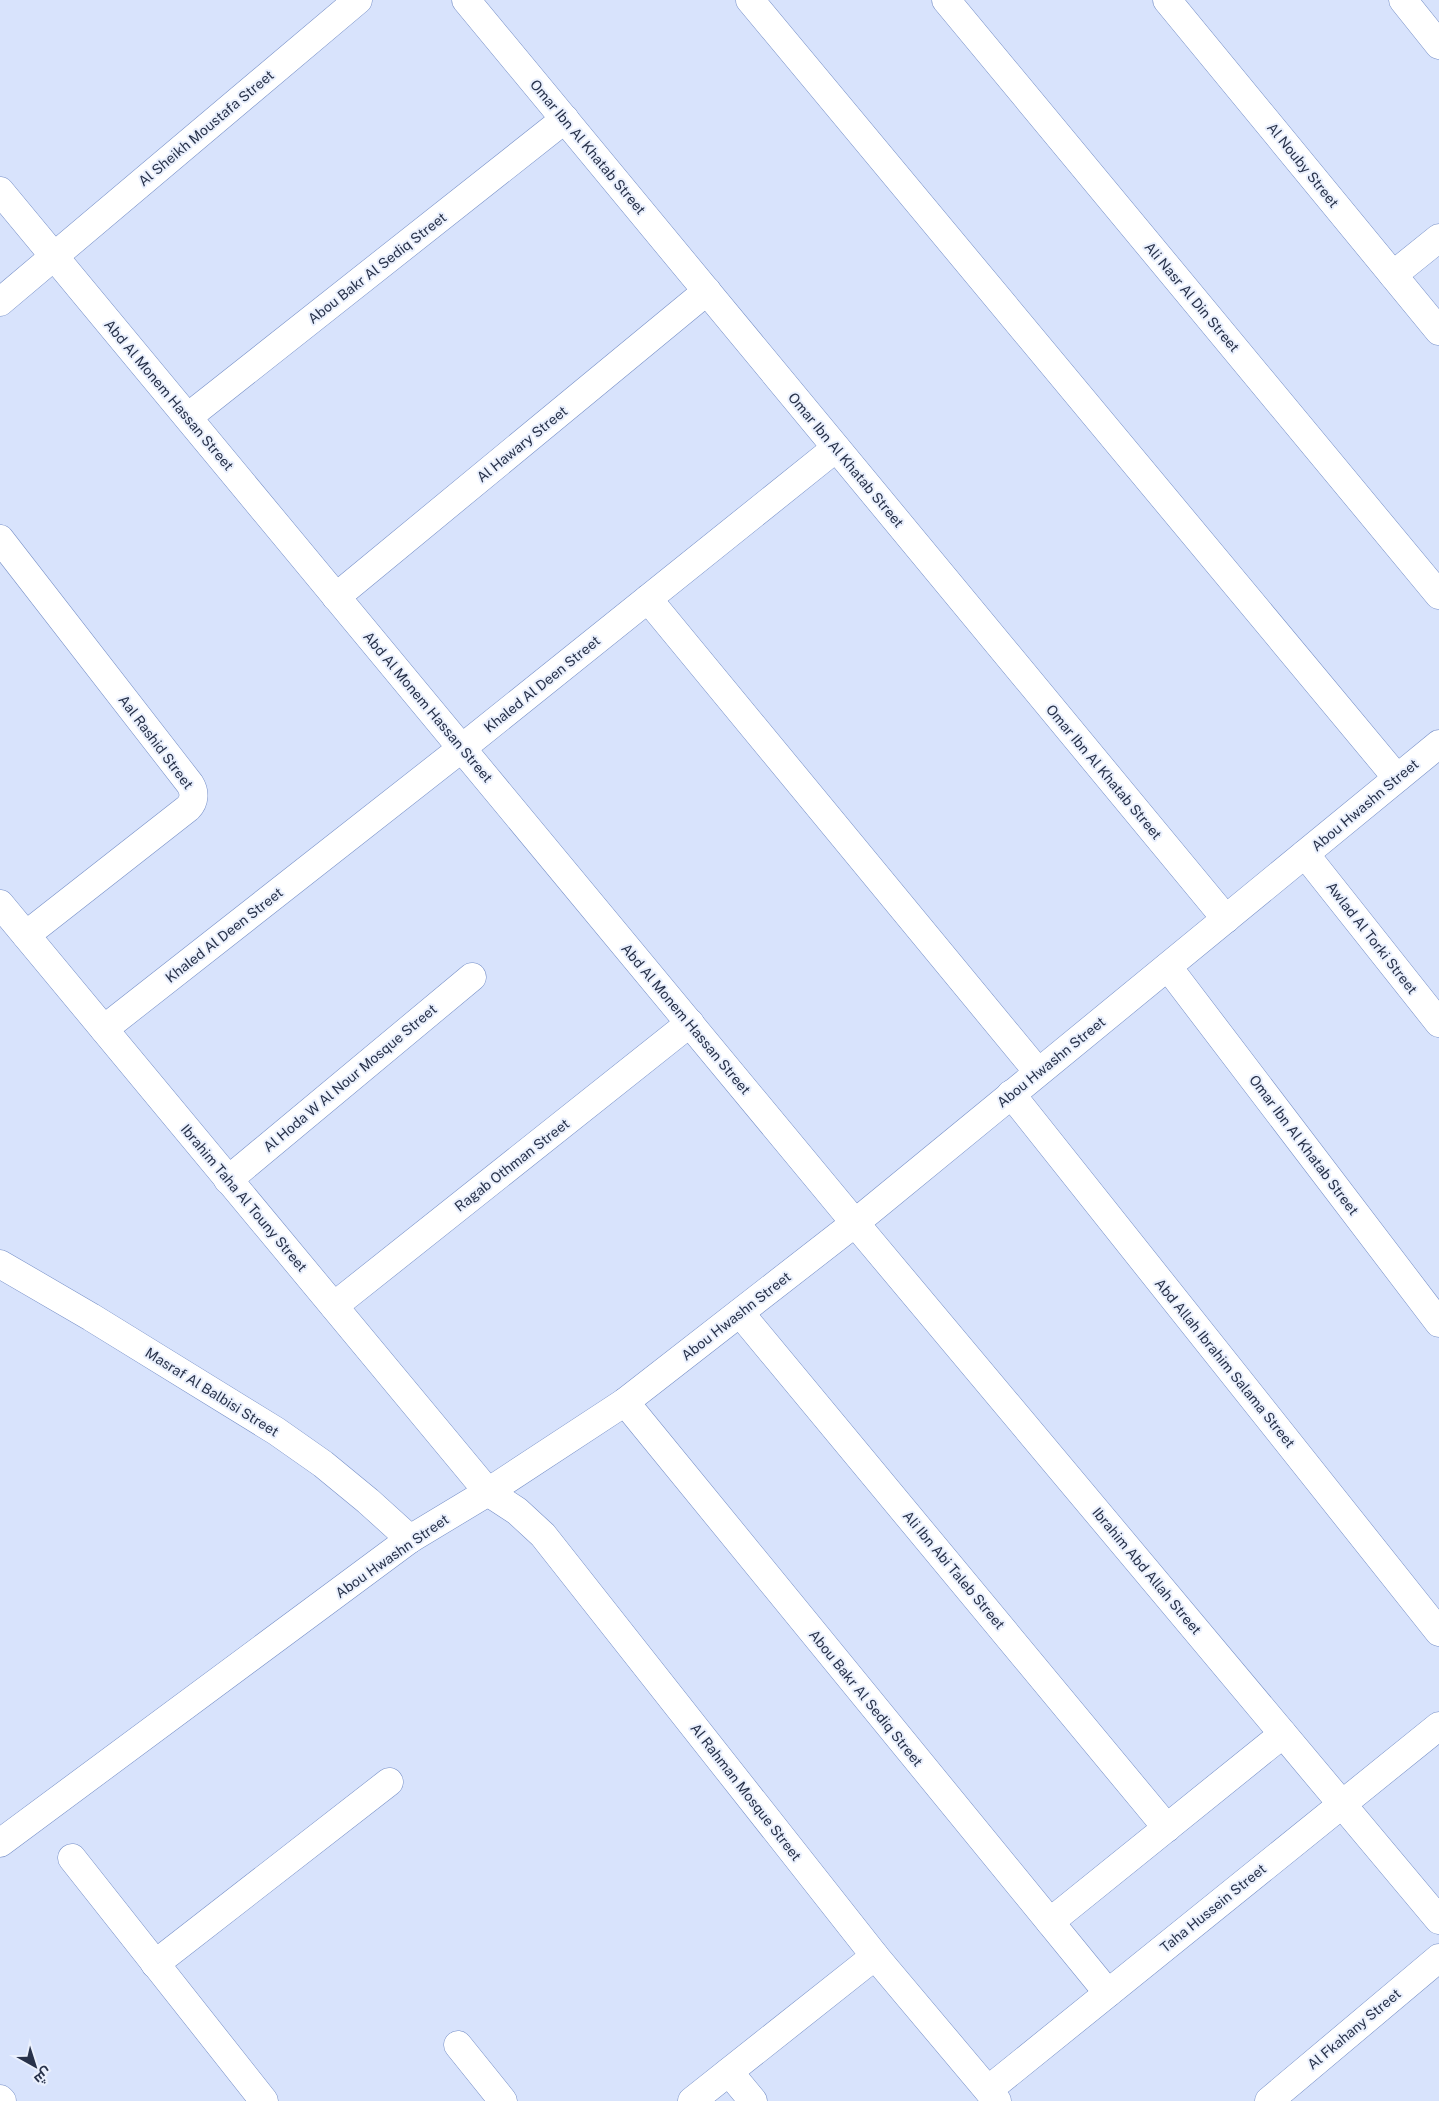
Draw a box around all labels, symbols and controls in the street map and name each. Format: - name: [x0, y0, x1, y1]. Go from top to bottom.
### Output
- street label: Al Sheikh Moustafa Street: [135, 67, 277, 189]
- street label: Omar Ibn Al Khatab Street: [527, 76, 649, 218]
- street label: Al Nouby Street: [1264, 119, 1342, 211]
- street label: Abou Bakr Al Sediq Street: [305, 209, 449, 327]
- street label: Ali Nasr Al Din Street: [1141, 239, 1243, 355]
- street label: Abd Al Monem Hassan Street: [101, 316, 237, 474]
- street label: Omar Ibn Al Khatab Street: [785, 389, 907, 531]
- street label: Al Hawary Street: [474, 403, 570, 485]
- street label: Abd Al Monem Hassan Street: [360, 628, 496, 786]
- street label: Khaled Al Deen Street: [481, 632, 603, 736]
- street label: Aal Rashid Street: [115, 692, 197, 792]
- street label: Omar Ibn Al Khatab Street: [1043, 701, 1165, 843]
- street label: Abou Hwashn Street: [1308, 756, 1422, 854]
- street label: Awlad Al Torki Street: [1323, 879, 1421, 997]
- street label: Khaled Al Deen Street: [162, 884, 286, 986]
- street label: Abd Al Monem Hassan Street: [618, 940, 754, 1098]
- street label: Al Hoda W Al Nour Mosque Street: [260, 1001, 440, 1155]
- street label: Abou Hwashn Street: [994, 1013, 1108, 1111]
- street label: Omar Ibn Al Khatab Street: [1246, 1072, 1362, 1218]
- street label: Ragab Othman Street: [452, 1115, 572, 1215]
- street label: Ibrahim Taha Al Touny Street: [178, 1121, 310, 1275]
- street label: Abou Hwashn Street: [678, 1268, 794, 1364]
- street label: Abd Allah Ibrahim Salama Street: [1152, 1275, 1298, 1451]
- street label: Masraf Al Balbisi Street: [142, 1344, 282, 1440]
- street label: Ibrahim Abd Allah Street: [1089, 1504, 1205, 1638]
- street label: Ali Ibn Abi Taleb Street: [900, 1508, 1008, 1632]
- street label: Abou Hwashn Street: [332, 1511, 452, 1601]
- street label: Abou Bakr Al Sediq Street: [806, 1627, 926, 1769]
- street label: Al Rahman Mosque Street: [687, 1720, 805, 1864]
- street label: Taha Hussein Street: [1157, 1860, 1269, 1956]
- street label: Al Fkahany Street: [1304, 1985, 1404, 2073]
- north arrow: [10, 2041, 60, 2091]
- text: ش: [31, 2063, 55, 2088]

